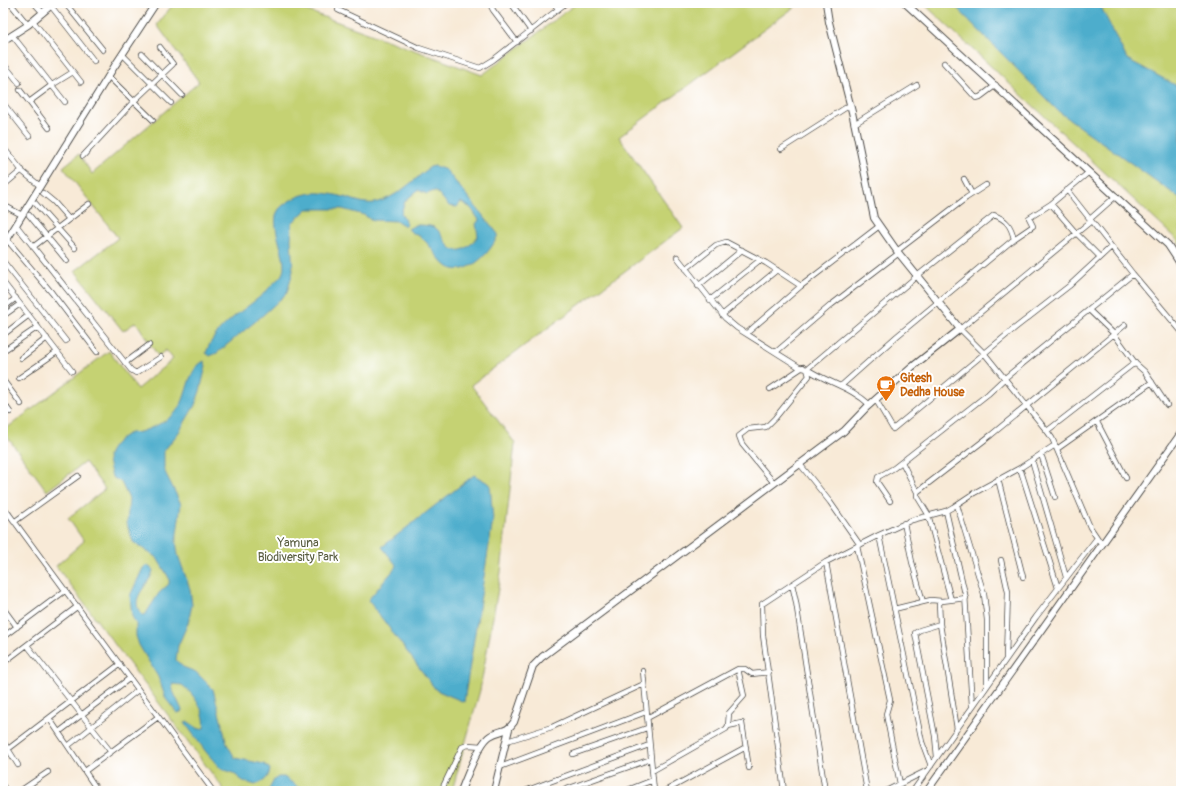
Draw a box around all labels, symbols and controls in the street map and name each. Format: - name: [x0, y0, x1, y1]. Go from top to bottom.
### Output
- place label: Gitesh Dedha House: [900, 371, 966, 400]
- cafe icon: Gitesh Dedha House: [875, 374, 897, 402]
- park label: Yamuna Biodiversity Park: [258, 536, 338, 565]

